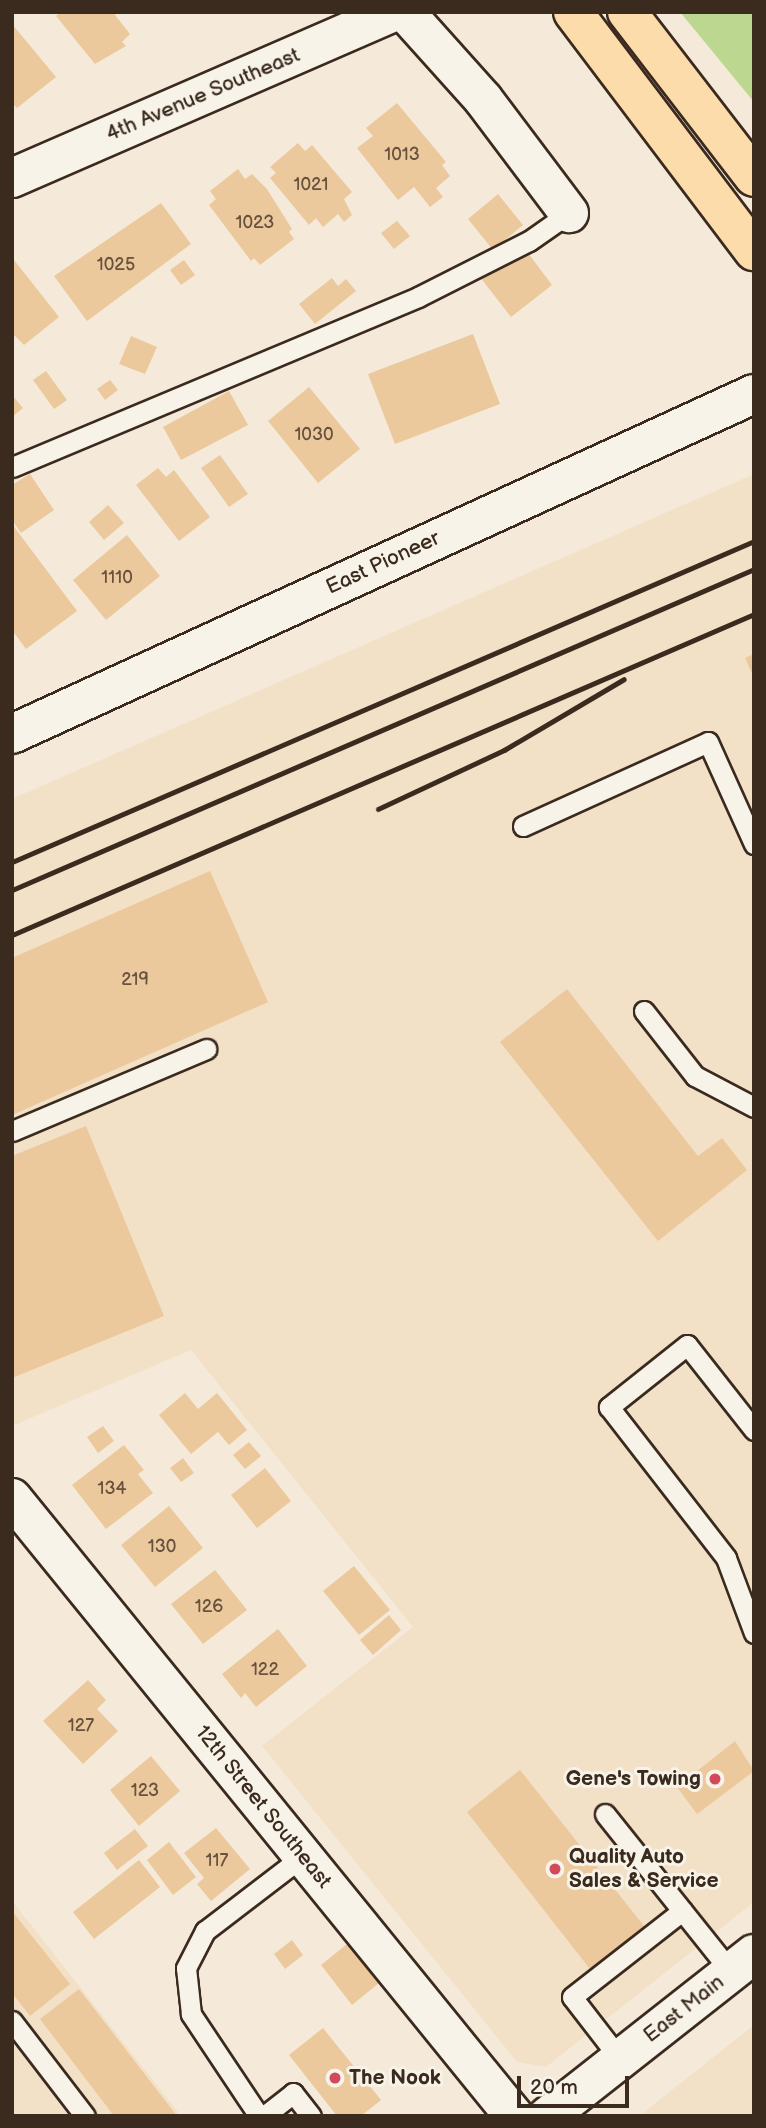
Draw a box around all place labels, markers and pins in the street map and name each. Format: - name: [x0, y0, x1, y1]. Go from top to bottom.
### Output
- place label: Gene's Towing: [566, 1766, 701, 1792]
- marker: Gene's Towing: [707, 1771, 723, 1787]
- place label: Quality Auto Sales & Service: [569, 1844, 719, 1894]
- marker: Quality Auto Sales & Service: [547, 1861, 563, 1877]
- place label: The Nook: [349, 2065, 441, 2091]
- marker: The Nook: [327, 2070, 343, 2086]

